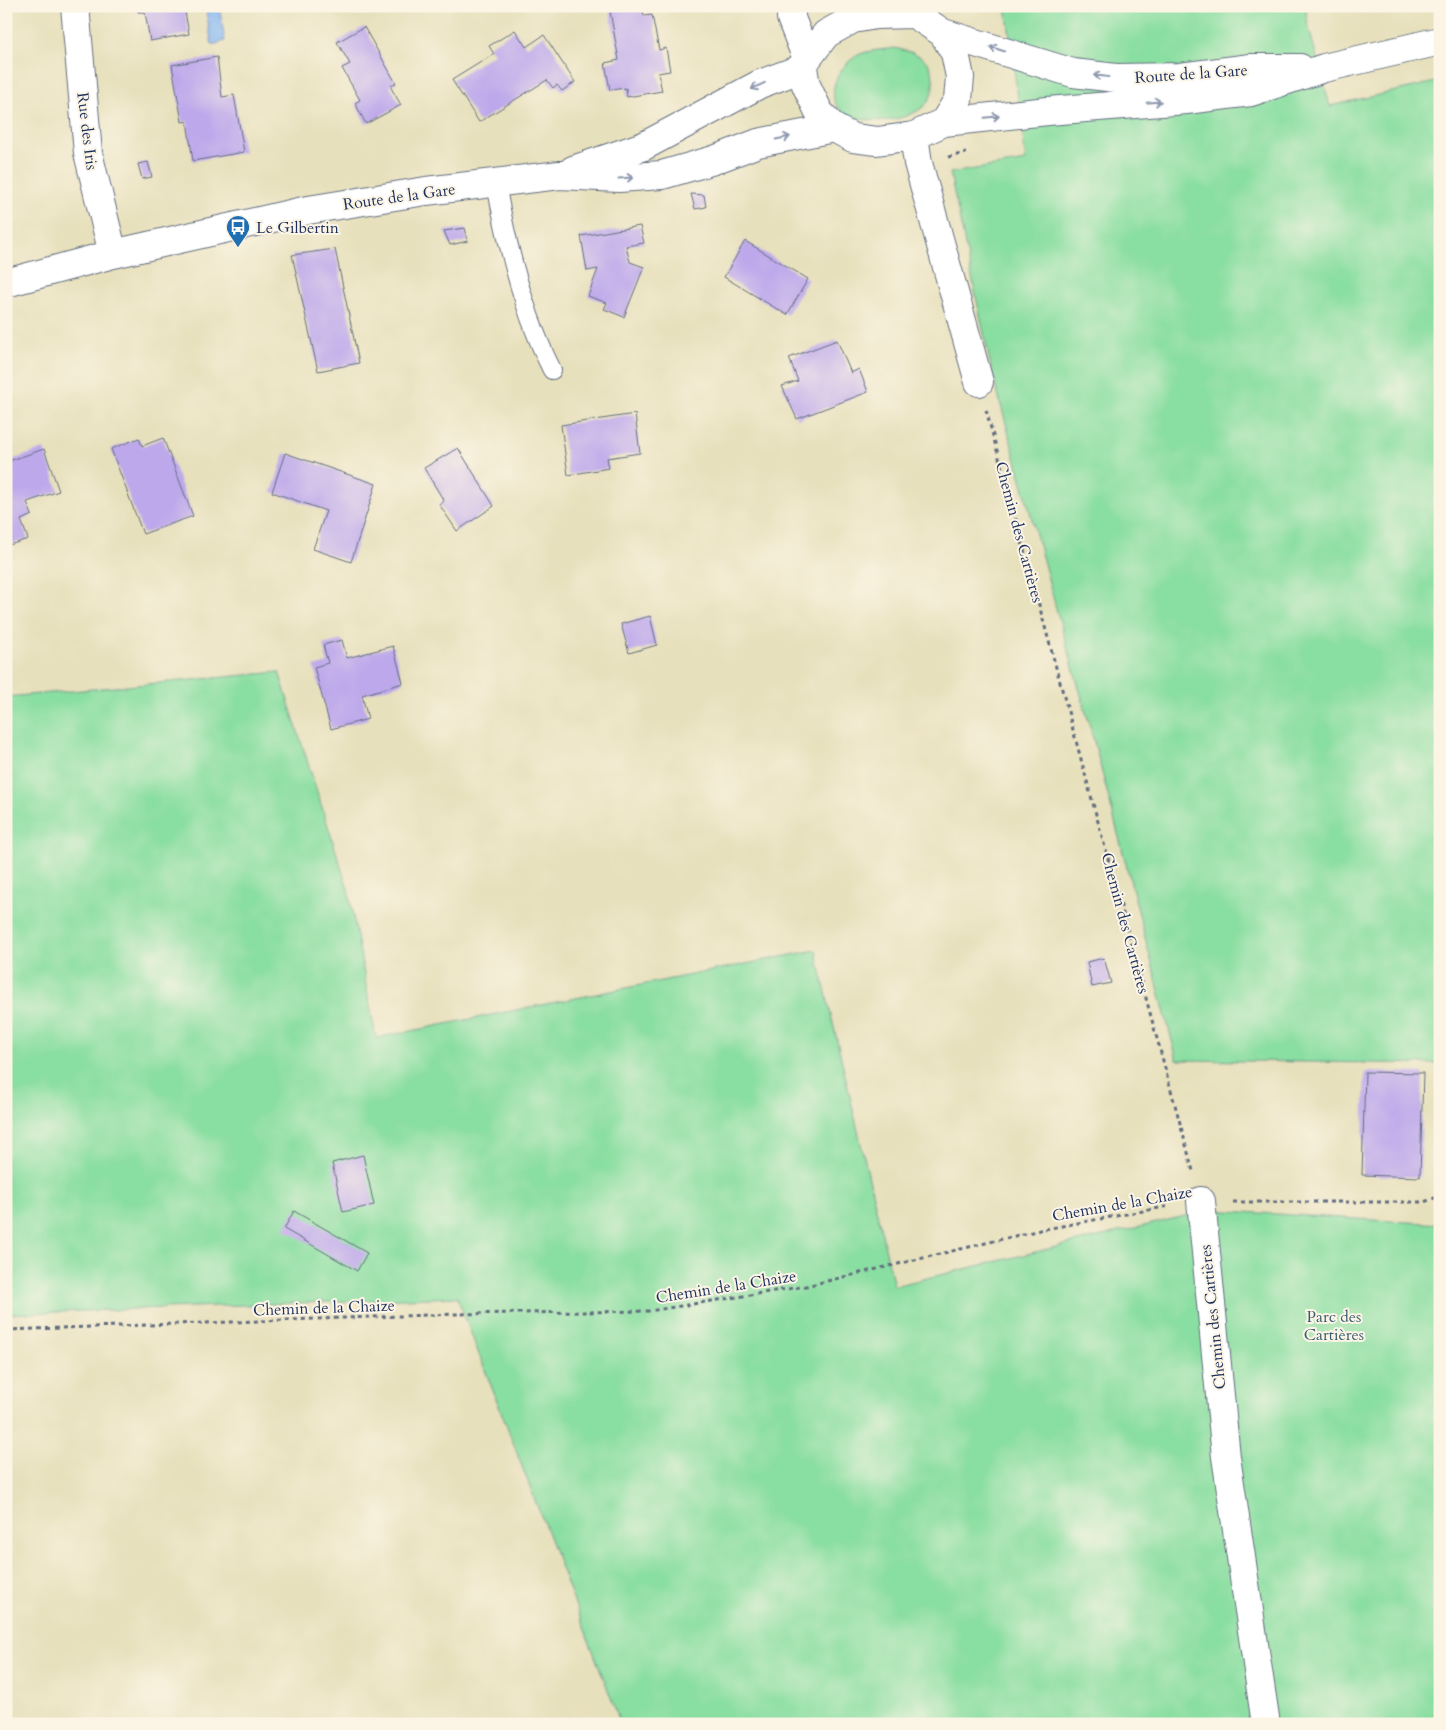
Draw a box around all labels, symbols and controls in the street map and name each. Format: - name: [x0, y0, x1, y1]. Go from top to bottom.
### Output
- one-way arrow: [989, 44, 1005, 54]
- street label: Route de la Gare: [1134, 59, 1248, 89]
- one-way arrow: [1094, 71, 1110, 81]
- one-way arrow: [751, 82, 766, 91]
- street label: Rue des Iris: [71, 91, 103, 171]
- one-way arrow: [1146, 98, 1162, 107]
- one-way arrow: [984, 112, 1000, 122]
- one-way arrow: [774, 132, 790, 142]
- one-way arrow: [618, 173, 634, 182]
- street label: Route de la Gare: [342, 178, 457, 216]
- bus stop icon: Le Gilbertin: [225, 214, 251, 248]
- place label: Le Gilbertin: [256, 217, 339, 239]
- street label: Chemin des Cartières: [990, 459, 1048, 605]
- street label: Chemin des Cartières: [1096, 850, 1154, 996]
- street label: Chemin de la Chaize: [1050, 1181, 1194, 1227]
- street label: Chemin des Cartières: [1194, 1243, 1232, 1390]
- street label: Chemin de la Chaize: [654, 1265, 798, 1309]
- street label: Chemin de la Chaize: [253, 1295, 395, 1321]
- park label: Parc des Cartières: [1304, 1306, 1364, 1346]

